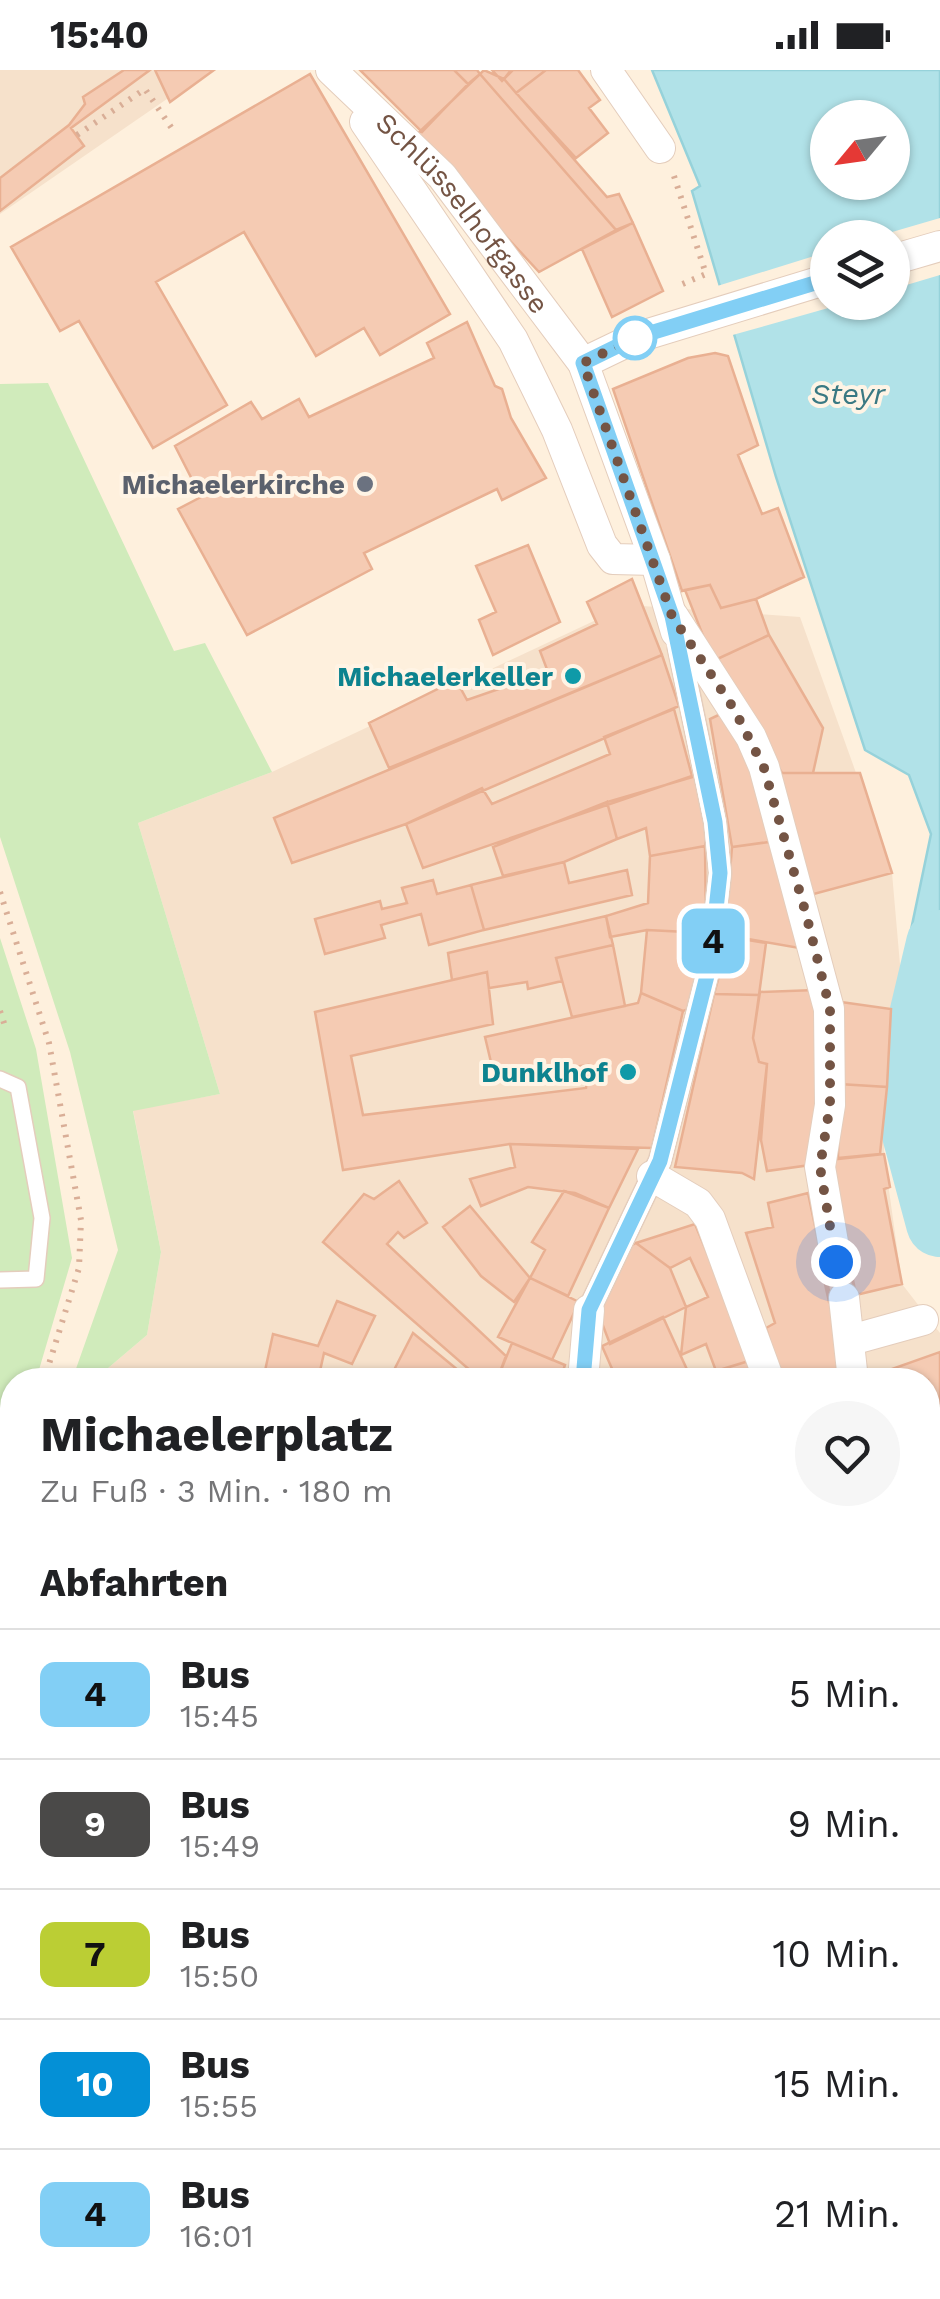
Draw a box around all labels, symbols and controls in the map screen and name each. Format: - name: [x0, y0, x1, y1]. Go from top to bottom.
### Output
- text: 15:40: [50, 13, 149, 57]
- north arrow: [810, 100, 910, 200]
- map controls: [810, 100, 910, 320]
- street label: Schlüsselhofgasse: [369, 106, 556, 320]
- button: layers: [810, 220, 910, 320]
- unlabelled marker: [614, 317, 656, 359]
- water label: Steyr: [811, 376, 887, 411]
- place label: Michaelerkirche: [122, 468, 345, 501]
- marker: Michaelerkirche: [354, 473, 376, 495]
- place label: Michaelerkeller: [337, 660, 553, 693]
- marker: Michaelerkeller: [562, 665, 584, 687]
- line badge: 4: [680, 908, 746, 974]
- text: 4: [702, 920, 724, 962]
- place label: Dunklhof: [481, 1056, 608, 1089]
- marker: Dunklhof: [617, 1061, 639, 1083]
- your location: [811, 1237, 861, 1287]
- button: heart: [795, 1401, 900, 1506]
- text: Michaelerplatz: [40, 1406, 393, 1463]
- text: Zu Fuß · 3 Min. · 180 m: [40, 1472, 393, 1510]
- text: Abfahrten: [40, 1561, 228, 1605]
- text: Bus: [180, 1653, 250, 1697]
- text: 5 Min.: [789, 1672, 900, 1716]
- text: 4: [84, 1673, 106, 1715]
- text: 15:45: [180, 1697, 259, 1735]
- text: Bus: [180, 1783, 250, 1827]
- text: 9 Min.: [787, 1802, 900, 1846]
- text: 9: [84, 1803, 106, 1845]
- text: 15:49: [180, 1827, 260, 1865]
- text: Bus: [180, 1913, 250, 1957]
- text: 10 Min.: [772, 1932, 900, 1976]
- text: 7: [84, 1933, 106, 1975]
- text: 15:50: [180, 1957, 259, 1995]
- text: Bus: [180, 2043, 250, 2087]
- text: 15 Min.: [774, 2062, 900, 2106]
- text: 10: [76, 2063, 114, 2105]
- text: 15:55: [180, 2087, 258, 2125]
- text: Bus: [180, 2173, 250, 2217]
- text: 21 Min.: [774, 2192, 900, 2236]
- text: 4: [84, 2193, 106, 2235]
- text: 16:01: [180, 2217, 254, 2255]

